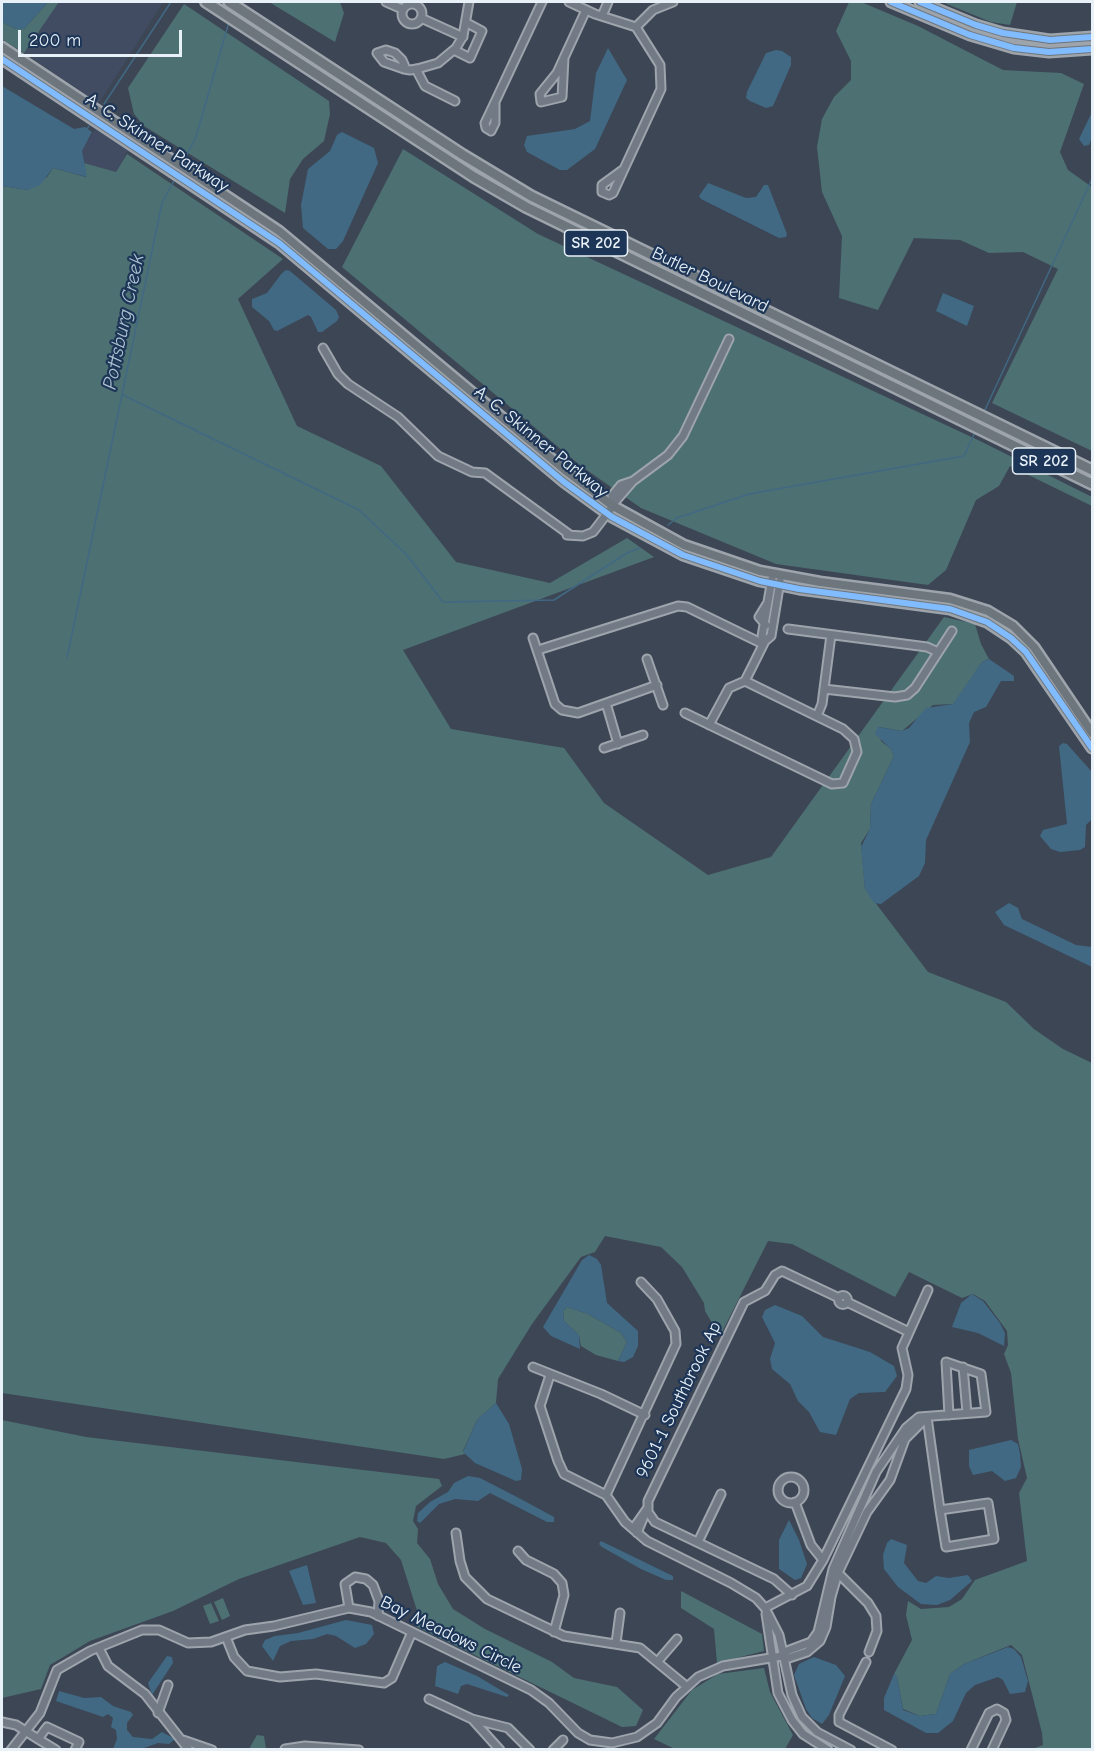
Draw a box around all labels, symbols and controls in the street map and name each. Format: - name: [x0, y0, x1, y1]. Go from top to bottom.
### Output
- scale bar: [21, 18, 184, 56]
- text: 200 m: [29, 30, 81, 51]
- street label: A. C. Skinner Parkway: [81, 89, 233, 197]
- road number: SR 202: [564, 230, 628, 256]
- street label: Butler Boulevard: [648, 242, 772, 318]
- water label: Pottsburg Creek: [98, 252, 150, 392]
- street label: A. C. Skinner Parkway: [470, 381, 612, 503]
- road number: SR 202: [1012, 448, 1076, 474]
- street label: 9601-1 Southbrook Ap: [632, 1318, 726, 1482]
- street label: Bay Meadows Circle: [377, 1591, 525, 1679]

